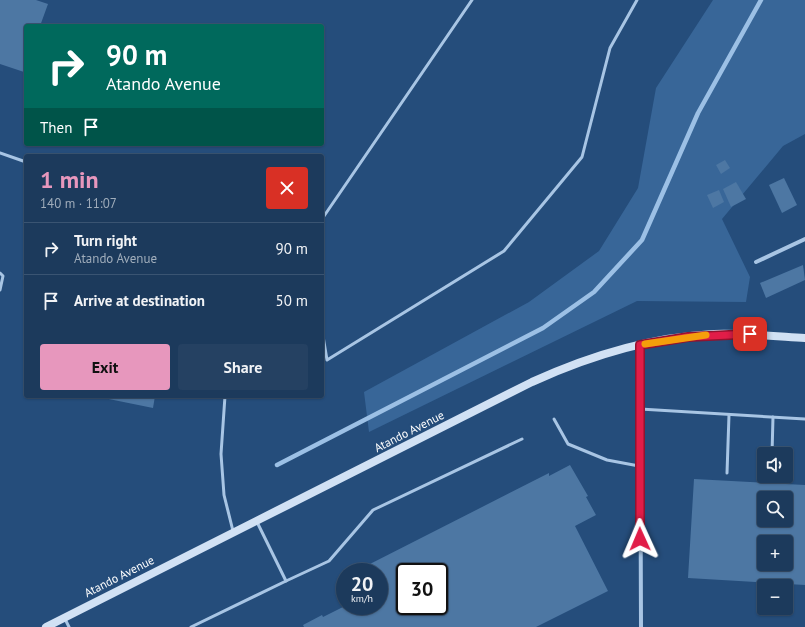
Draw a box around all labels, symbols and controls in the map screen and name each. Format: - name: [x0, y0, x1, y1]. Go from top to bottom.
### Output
- text: 90 m: [106, 36, 167, 73]
- icon: right: [40, 40, 92, 92]
- text: Atando Avenue: [106, 72, 221, 95]
- icon: arrive: [80, 116, 102, 138]
- text: Then: [40, 118, 72, 137]
- text: 1 min: [40, 164, 99, 195]
- button: close: [266, 167, 308, 209]
- text: 140 m · 11:07: [40, 195, 117, 212]
- text: Turn right: [74, 231, 137, 250]
- icon: right: [40, 238, 62, 260]
- text: 90 m: [275, 239, 308, 258]
- text: Atando Avenue: [74, 250, 157, 267]
- icon: arrive: [40, 290, 62, 312]
- text: Arrive at destination: [74, 291, 205, 310]
- text: 50 m: [275, 291, 308, 310]
- pin: [733, 317, 767, 351]
- icon: arrive: [739, 323, 761, 345]
- button: Exit: [40, 344, 170, 390]
- button: Share: [178, 344, 308, 390]
- street label: Atando Avenue: [371, 407, 447, 455]
- map controls: [757, 447, 793, 615]
- button: sound: [757, 447, 793, 483]
- button: search: [757, 491, 793, 527]
- position arrow: [619, 518, 661, 560]
- button: +: [757, 535, 793, 571]
- street label: Atando Avenue: [81, 552, 157, 600]
- speed limit sign: 30: [396, 563, 448, 615]
- text: 20: [351, 571, 373, 597]
- button: −: [757, 579, 793, 615]
- text: km/h: [351, 592, 373, 605]

